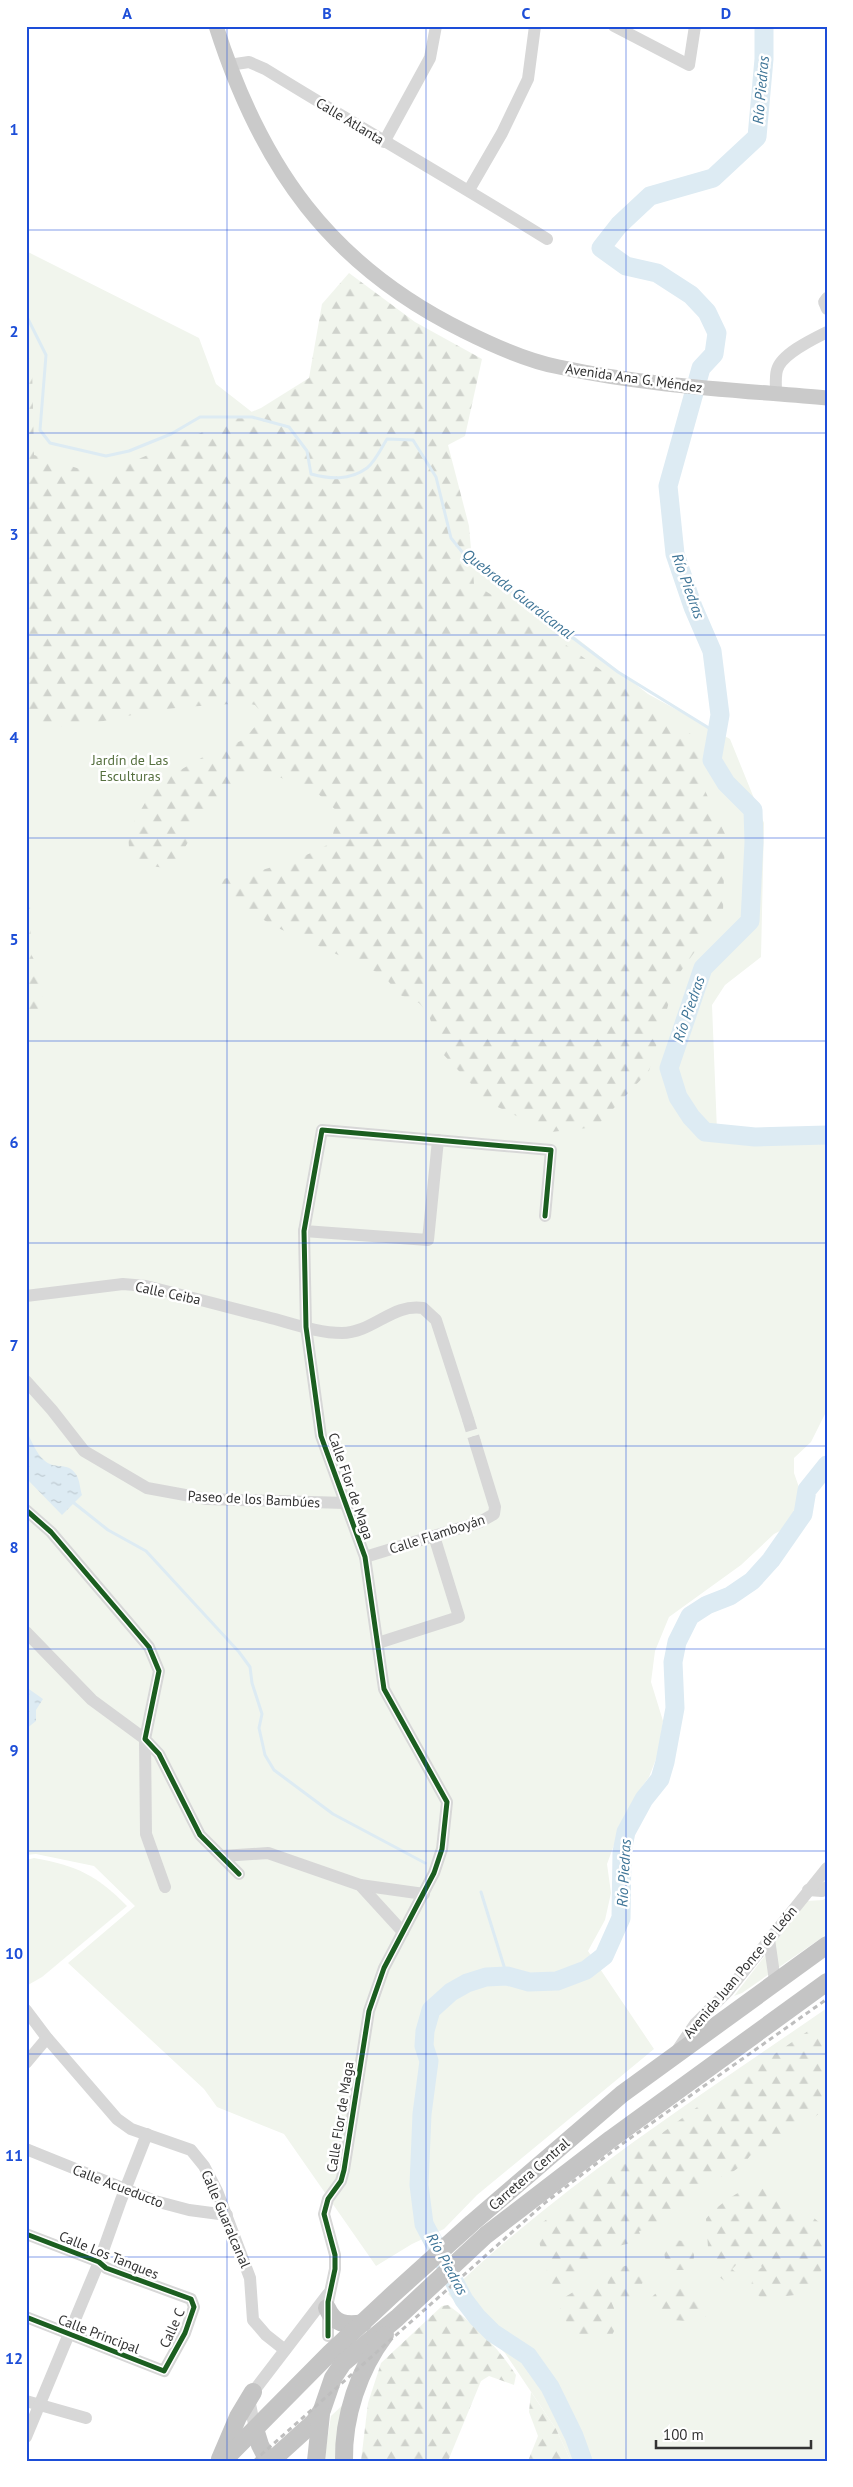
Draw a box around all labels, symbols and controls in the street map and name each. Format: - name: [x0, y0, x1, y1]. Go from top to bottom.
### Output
- text: A: [122, 3, 132, 23]
- text: B: [322, 3, 332, 23]
- text: C: [522, 3, 531, 23]
- text: D: [721, 3, 731, 23]
- water label: Río Piedras: [748, 55, 773, 125]
- street label: Calle Atlanta: [313, 94, 387, 148]
- text: 1: [9, 119, 19, 139]
- text: 2: [9, 321, 19, 341]
- street label: Avenida Ana G. Méndez: [564, 359, 704, 397]
- text: 3: [9, 524, 19, 544]
- water label: Quebrada Guaralcanal: [459, 544, 578, 643]
- water label: Río Piedras: [668, 551, 709, 621]
- text: 4: [9, 727, 19, 747]
- park label: Jardín de Las Esculturas: [91, 751, 168, 785]
- text: 5: [9, 929, 19, 949]
- water label: Río Piedras: [668, 973, 709, 1044]
- text: 6: [9, 1132, 19, 1152]
- street label: Calle Ceiba: [134, 1277, 202, 1309]
- text: 7: [9, 1335, 19, 1355]
- street label: Calle Flor de Maga: [324, 1430, 378, 1542]
- street label: Paseo de los Bambúes: [187, 1487, 321, 1511]
- street label: Calle Flamboyán: [387, 1510, 487, 1558]
- text: 8: [9, 1537, 19, 1557]
- text: 9: [9, 1740, 19, 1760]
- water label: Río Piedras: [612, 1838, 635, 1908]
- street label: Avenida Juan Ponce de León: [679, 1902, 801, 2042]
- text: 10: [5, 1943, 23, 1963]
- street label: Calle Flor de Maga: [322, 2060, 358, 2174]
- street label: Carretera Central: [485, 2134, 573, 2214]
- text: 11: [5, 2145, 23, 2165]
- street label: Calle Acueducto: [70, 2160, 166, 2212]
- street label: Calle Guaralcanal: [197, 2167, 255, 2271]
- street label: Calle Los Tanques: [57, 2227, 162, 2283]
- water label: Río Piedras: [423, 2229, 472, 2298]
- street label: Calle C: [155, 2305, 189, 2351]
- street label: Calle Principal: [56, 2310, 142, 2358]
- text: 12: [5, 2348, 23, 2368]
- scale bar: [656, 2417, 810, 2449]
- text: 100 m: [663, 2425, 704, 2444]

